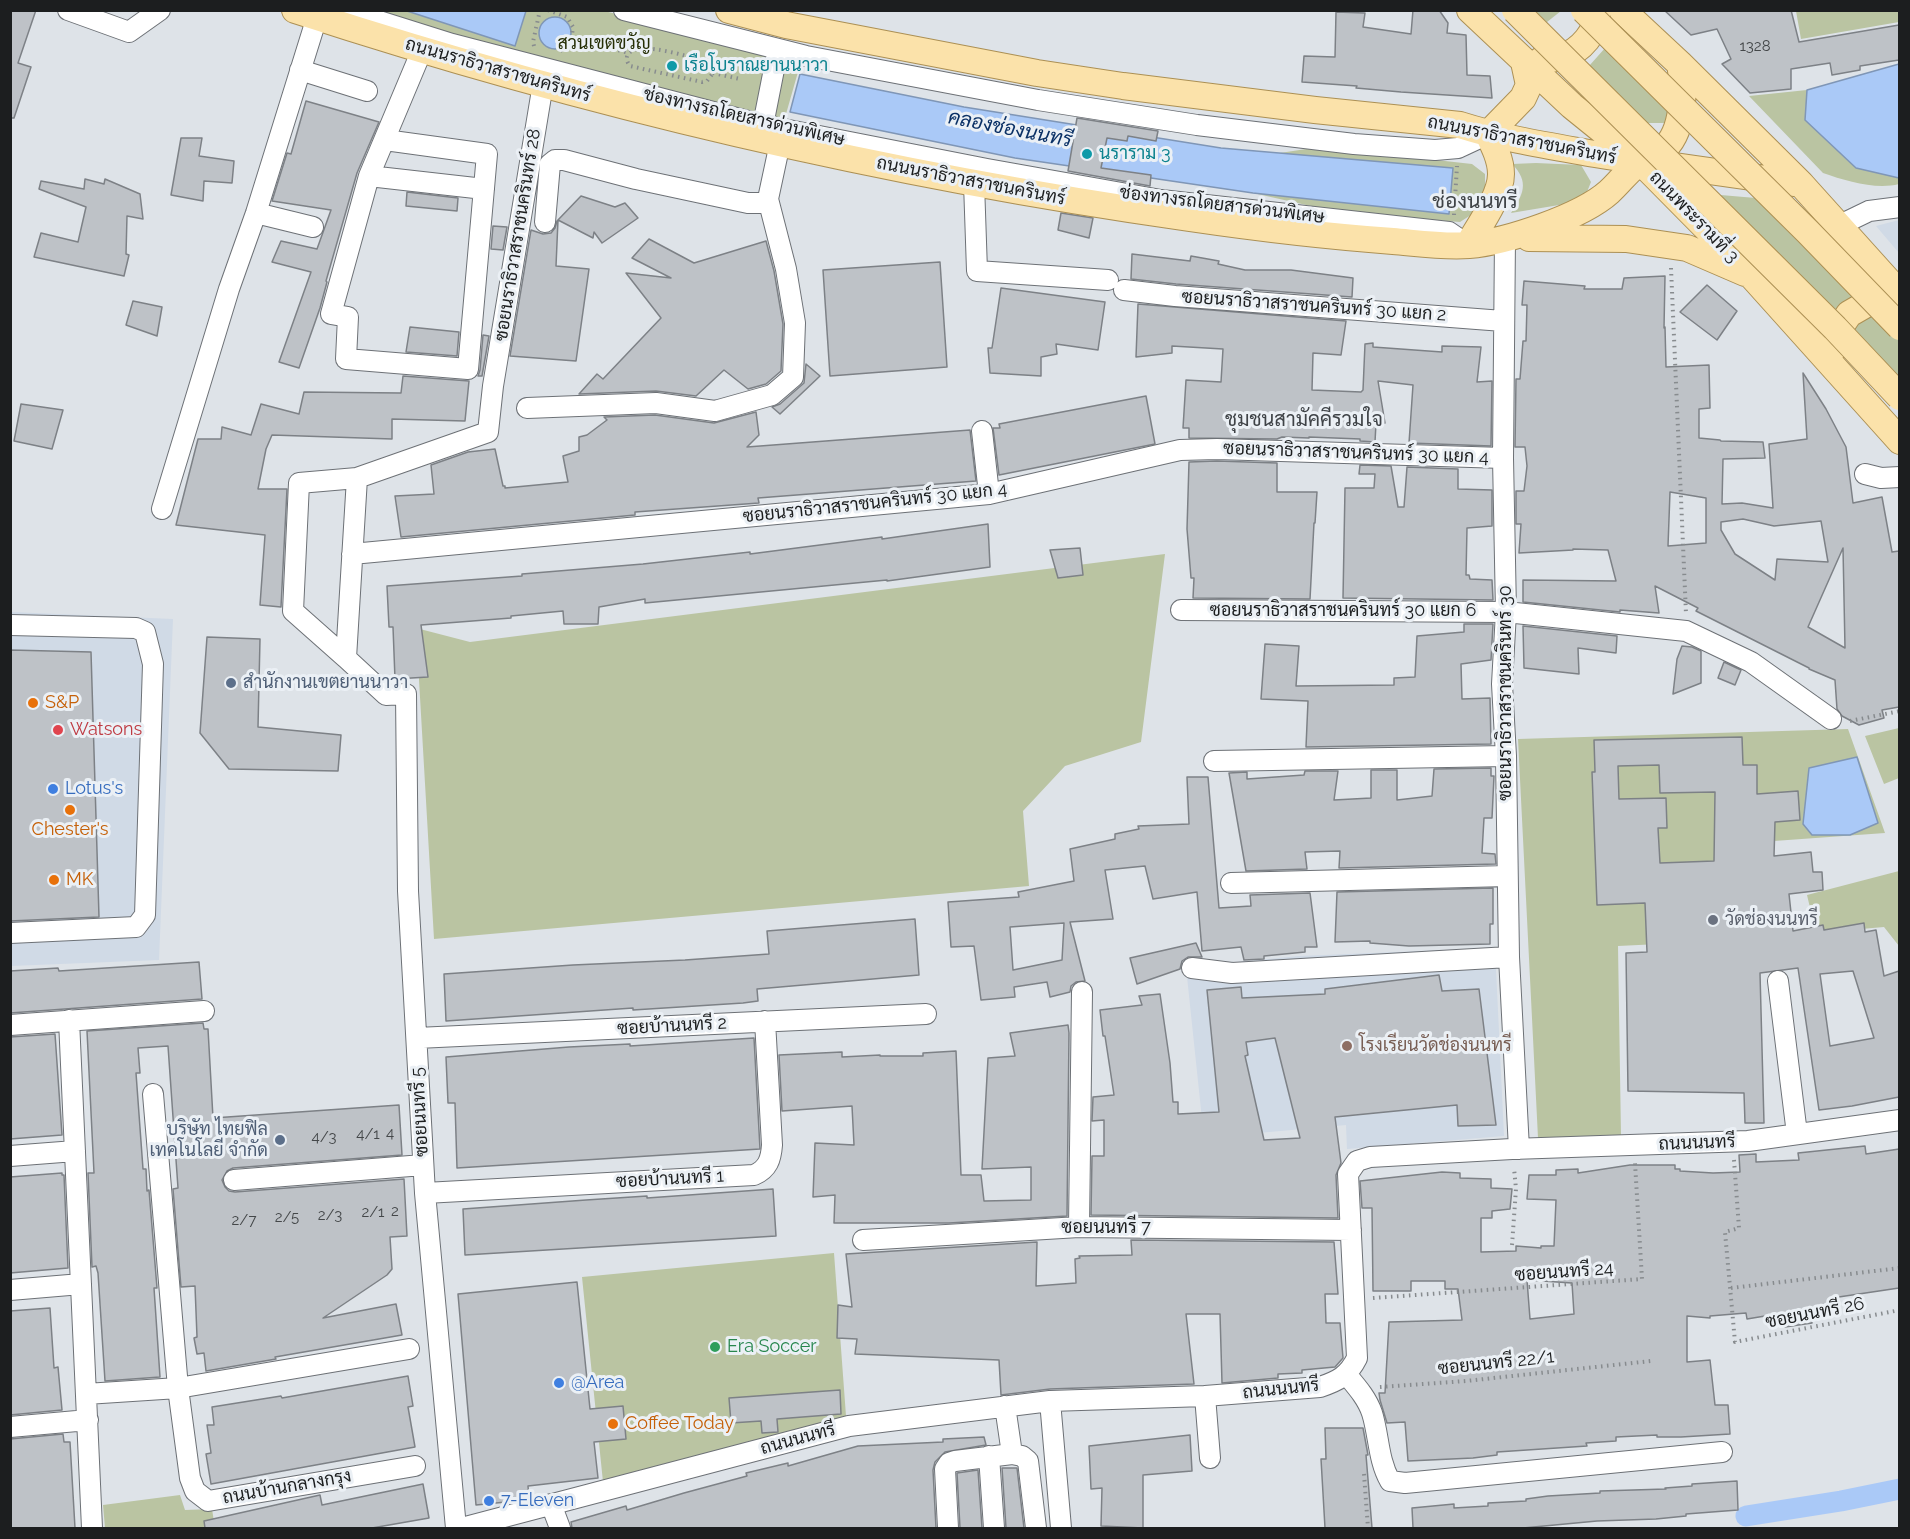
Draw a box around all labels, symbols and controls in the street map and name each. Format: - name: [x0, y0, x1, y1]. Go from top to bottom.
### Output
- street label: ถนนนราธิวาสราชนครินทร์: [403, 33, 593, 107]
- park label: สวนเขตขวัญ: [557, 33, 651, 55]
- house number: 1328: [1739, 37, 1771, 55]
- place label: เรือโบราณยานนาวา: [684, 55, 828, 77]
- marker: เรือโบราณยานนาวา: [665, 59, 679, 73]
- street label: ช่องทางรถโดยสารด่วนพิเศษ: [641, 83, 847, 151]
- water label: คลองช่องนนทรี: [946, 105, 1074, 153]
- street label: ถนนนราธิวาสราชนครินทร์: [1426, 111, 1618, 169]
- street label: ซอยนราธิวาสราชนครินทร์ 28: [491, 127, 545, 343]
- place label: นราราม 3: [1099, 143, 1171, 165]
- marker: นราราม 3: [1080, 147, 1094, 161]
- street label: ถนนนราธิวาสราชนครินทร์: [875, 152, 1067, 210]
- street label: ถนนพระรามที่ 3: [1645, 167, 1743, 267]
- street label: ช่องทางรถโดยสารด่วนพิเศษ: [1118, 182, 1326, 228]
- district label: ช่องนนทรี: [1432, 189, 1518, 215]
- street label: ซอยนราธิวาสราชนครินทร์ 30 แยก 2: [1181, 286, 1447, 326]
- district label: ชุมชนสามัคคีรวมใจ: [1225, 408, 1383, 432]
- street label: ซอยนราธิวาสราชนครินทร์ 30 แยก 4: [1223, 438, 1489, 468]
- street label: ซอยนราธิวาสราชนครินทร์ 30 แยก 4: [742, 478, 1008, 528]
- street label: ซอยนราธิวาสราชนครินทร์ 30: [1495, 585, 1517, 801]
- street label: ซอยนราธิวาสราชนครินทร์ 30 แยก 6: [1210, 600, 1476, 622]
- place label: สำนักงานเขตยานนาวา: [243, 672, 408, 694]
- marker: สำนักงานเขตยานนาวา: [224, 676, 238, 690]
- place label: S&P: [45, 692, 79, 714]
- marker: S&P: [26, 696, 40, 710]
- place label: Watsons: [70, 719, 142, 741]
- marker: Watsons: [51, 723, 65, 737]
- place label: Lotus's: [65, 778, 123, 800]
- marker: Lotus's: [46, 782, 60, 796]
- marker: Chester's: [63, 803, 77, 817]
- place label: Chester's: [32, 819, 108, 841]
- place label: MK: [66, 869, 93, 891]
- marker: MK: [47, 873, 61, 887]
- place label: วัดช่องนนทรี: [1725, 909, 1818, 931]
- marker: วัดช่องนนทรี: [1706, 913, 1720, 927]
- street label: ซอยบ้านนทรี 2: [617, 1012, 727, 1040]
- place label: โรงเรียนวัดช่องนนทรี: [1359, 1035, 1512, 1057]
- marker: โรงเรียนวัดช่องนนทรี: [1340, 1039, 1354, 1053]
- street label: ซอยนนทรี 5: [407, 1067, 433, 1157]
- place label: บริษัท ไทยฟิล เทคโนโลยี จำกัด: [150, 1119, 268, 1162]
- house number: 4: [386, 1124, 394, 1142]
- house number: 4/1: [356, 1125, 380, 1143]
- house number: 4/3: [312, 1128, 336, 1146]
- street label: ถนนนนทรี: [1658, 1131, 1736, 1155]
- marker: บริษัท ไทยฟิล เทคโนโลยี จำกัด: [273, 1133, 287, 1147]
- street label: ซอยบ้านนทรี 1: [615, 1165, 725, 1193]
- house number: 2: [391, 1202, 399, 1220]
- house number: 2/1: [362, 1203, 384, 1221]
- house number: 2/3: [318, 1206, 342, 1224]
- house number: 2/5: [275, 1208, 299, 1226]
- house number: 2/7: [232, 1211, 256, 1229]
- street label: ซอยนนทรี 7: [1061, 1217, 1151, 1239]
- street label: ซอยนนทรี 24: [1514, 1258, 1614, 1286]
- street label: ซอยนนทรี 26: [1764, 1293, 1866, 1333]
- place label: Era Soccer: [727, 1336, 817, 1358]
- marker: Era Soccer: [708, 1340, 722, 1354]
- street label: ซอยนนทรี 22/1: [1437, 1346, 1555, 1380]
- place label: @Area: [571, 1372, 624, 1394]
- street label: ถนนนนทรี: [1242, 1374, 1320, 1404]
- marker: @Area: [552, 1376, 566, 1390]
- place label: Coffee Today: [625, 1413, 734, 1435]
- marker: Coffee Today: [606, 1417, 620, 1431]
- street label: ถนนนนทรี: [758, 1419, 838, 1459]
- street label: ถนนบ้านกลางกรุง: [221, 1465, 353, 1509]
- place label: 7-Eleven: [501, 1490, 574, 1512]
- marker: 7-Eleven: [482, 1494, 496, 1508]

